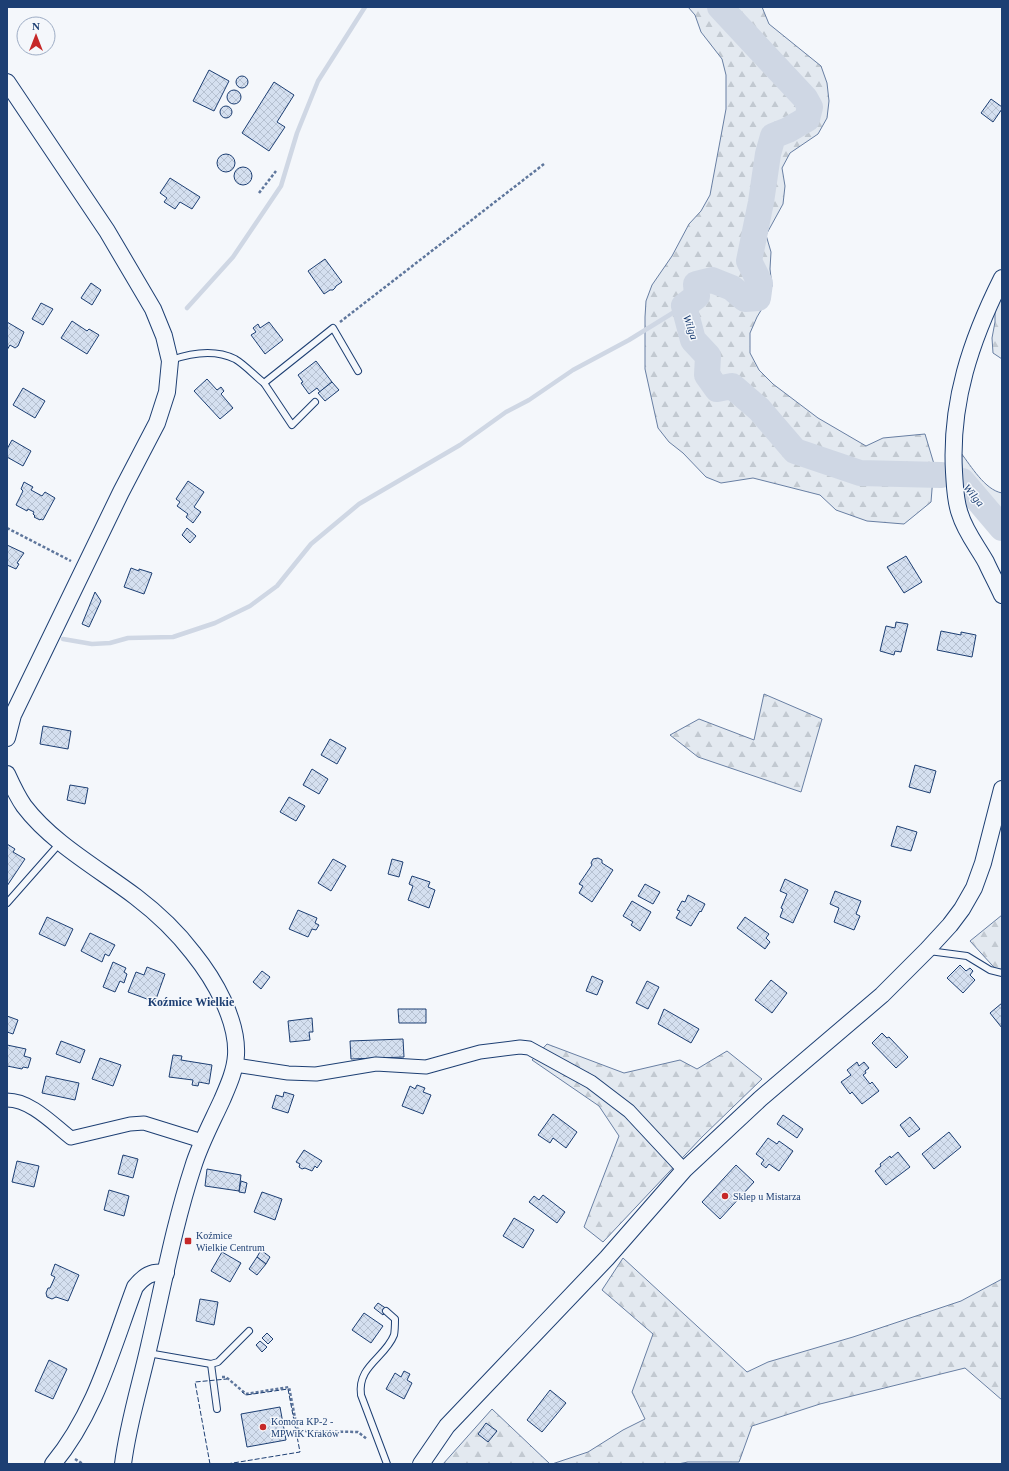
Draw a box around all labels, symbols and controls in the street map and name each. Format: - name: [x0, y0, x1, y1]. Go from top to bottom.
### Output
- north arrow: [16, 16, 56, 56]
- text: N: [32, 20, 40, 32]
- water label: Wilga: [681, 313, 701, 342]
- water label: Wilga: [961, 481, 987, 509]
- district label: Koźmice Wielkie: [148, 995, 235, 1009]
- marker: Sklep u Mistarza: [720, 1191, 730, 1201]
- place label: Sklep u Mistarza: [733, 1191, 801, 1202]
- place label: Koźmice Wielkie Centrum: [196, 1230, 265, 1253]
- marker: Koźmice Wielkie Centrum: [183, 1236, 193, 1246]
- place label: Komora KP-2 - MPWiK Kraków: [271, 1416, 340, 1439]
- marker: Komora KP-2 - MPWiK Kraków: [258, 1422, 268, 1432]

